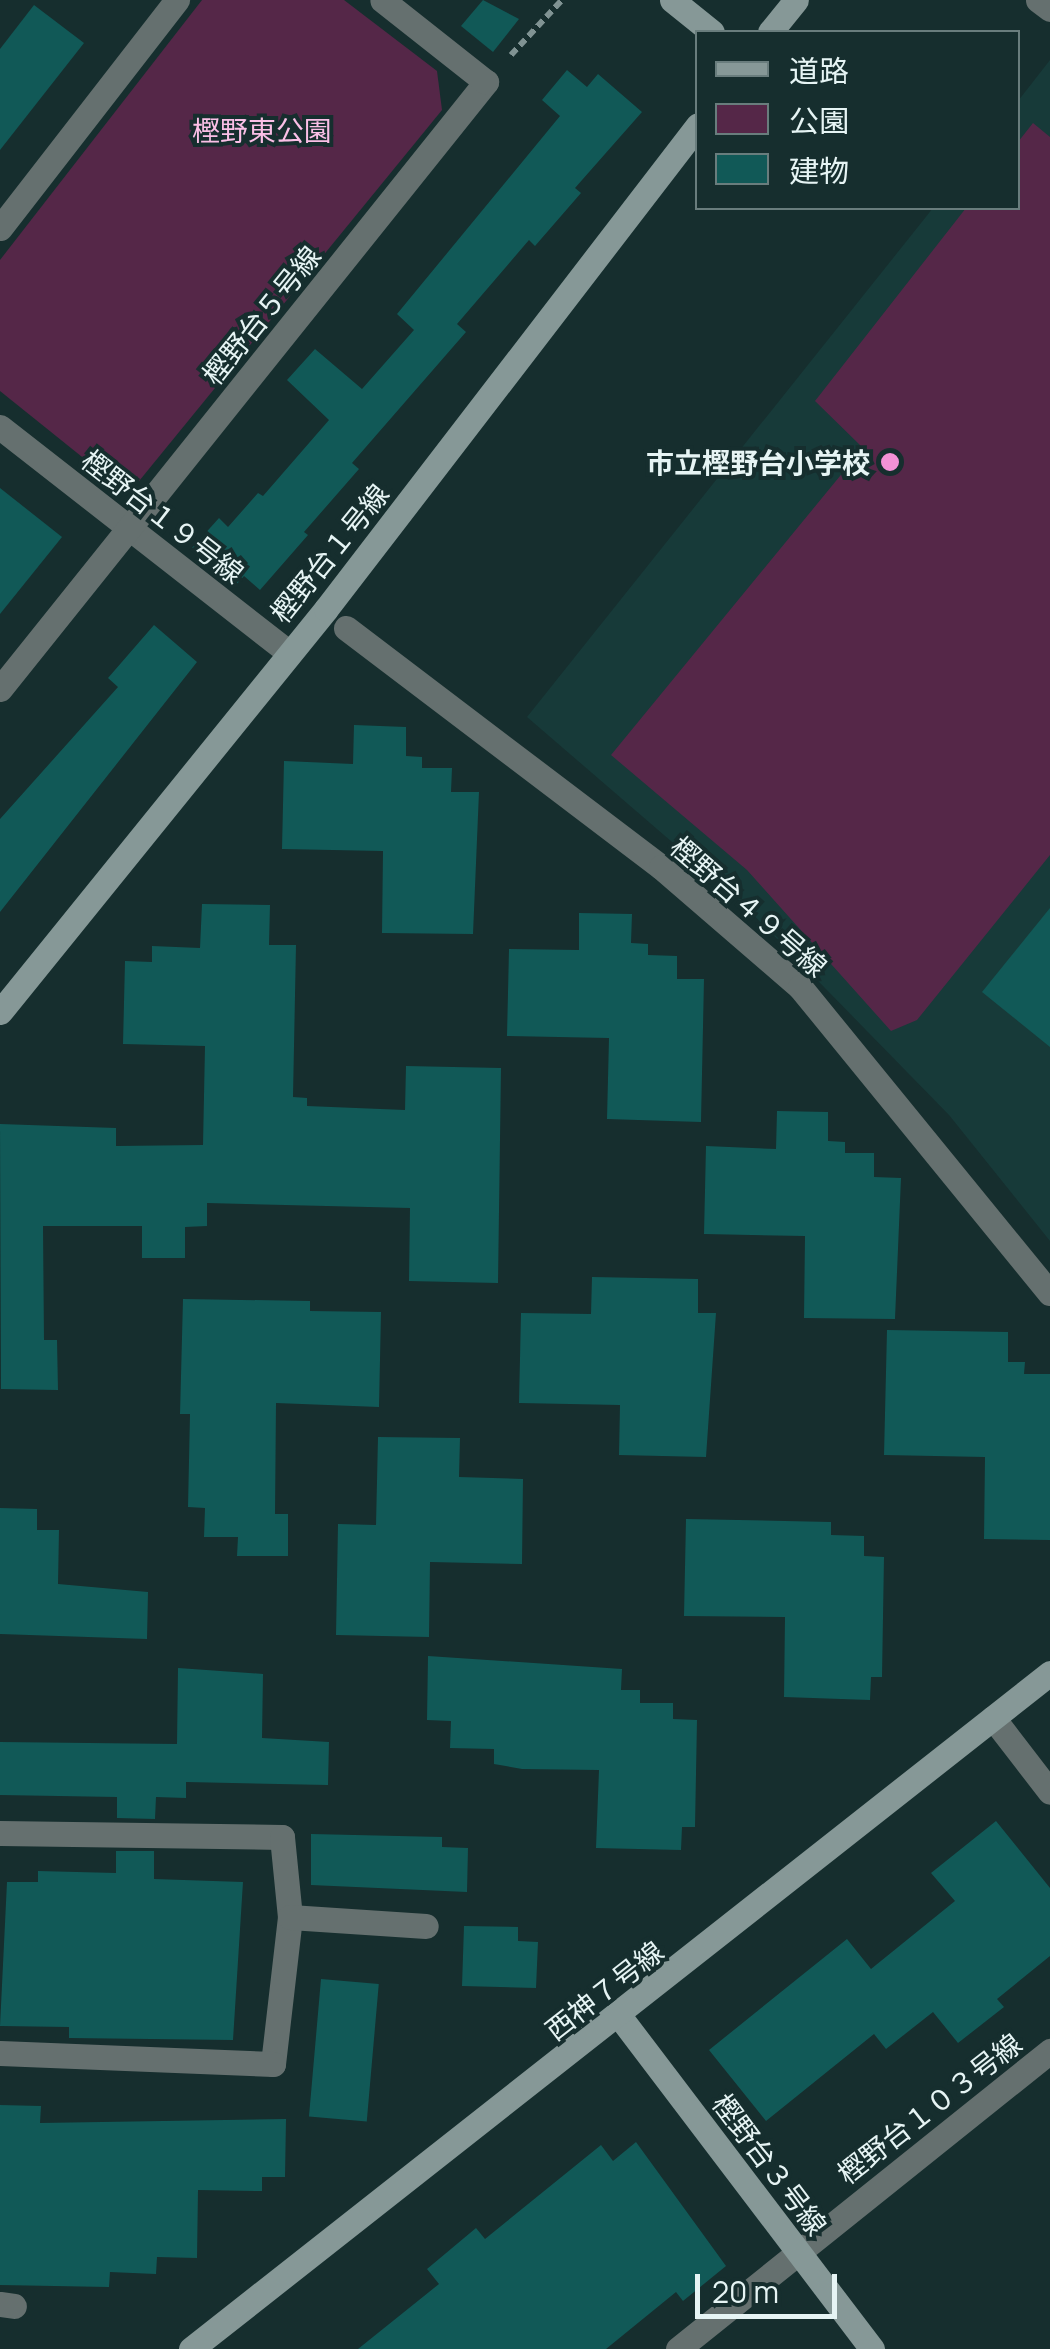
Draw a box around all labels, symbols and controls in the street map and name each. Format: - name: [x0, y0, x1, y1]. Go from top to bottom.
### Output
- legend: [695, 30, 1020, 210]
- text: 道路: [789, 50, 849, 91]
- text: 公園: [789, 100, 849, 141]
- park label: 樫野東公園: [192, 113, 332, 147]
- text: 建物: [789, 150, 849, 191]
- street label: 樫野台５号線: [195, 239, 327, 391]
- street label: 樫野台１９号線: [75, 442, 251, 590]
- place label: 市立樫野台小学校: [646, 445, 870, 479]
- marker: 市立樫野台小学校: [879, 451, 901, 473]
- street label: 樫野台１号線: [263, 477, 395, 629]
- street label: 樫野台４９号線: [664, 829, 834, 983]
- street label: 西神７号線: [538, 1934, 670, 2046]
- street label: 樫野台１０３号線: [830, 2026, 1028, 2190]
- street label: 樫野台３号線: [706, 2087, 834, 2241]
- scale bar: [700, 2254, 842, 2316]
- text: 20 m: [712, 2271, 779, 2312]

